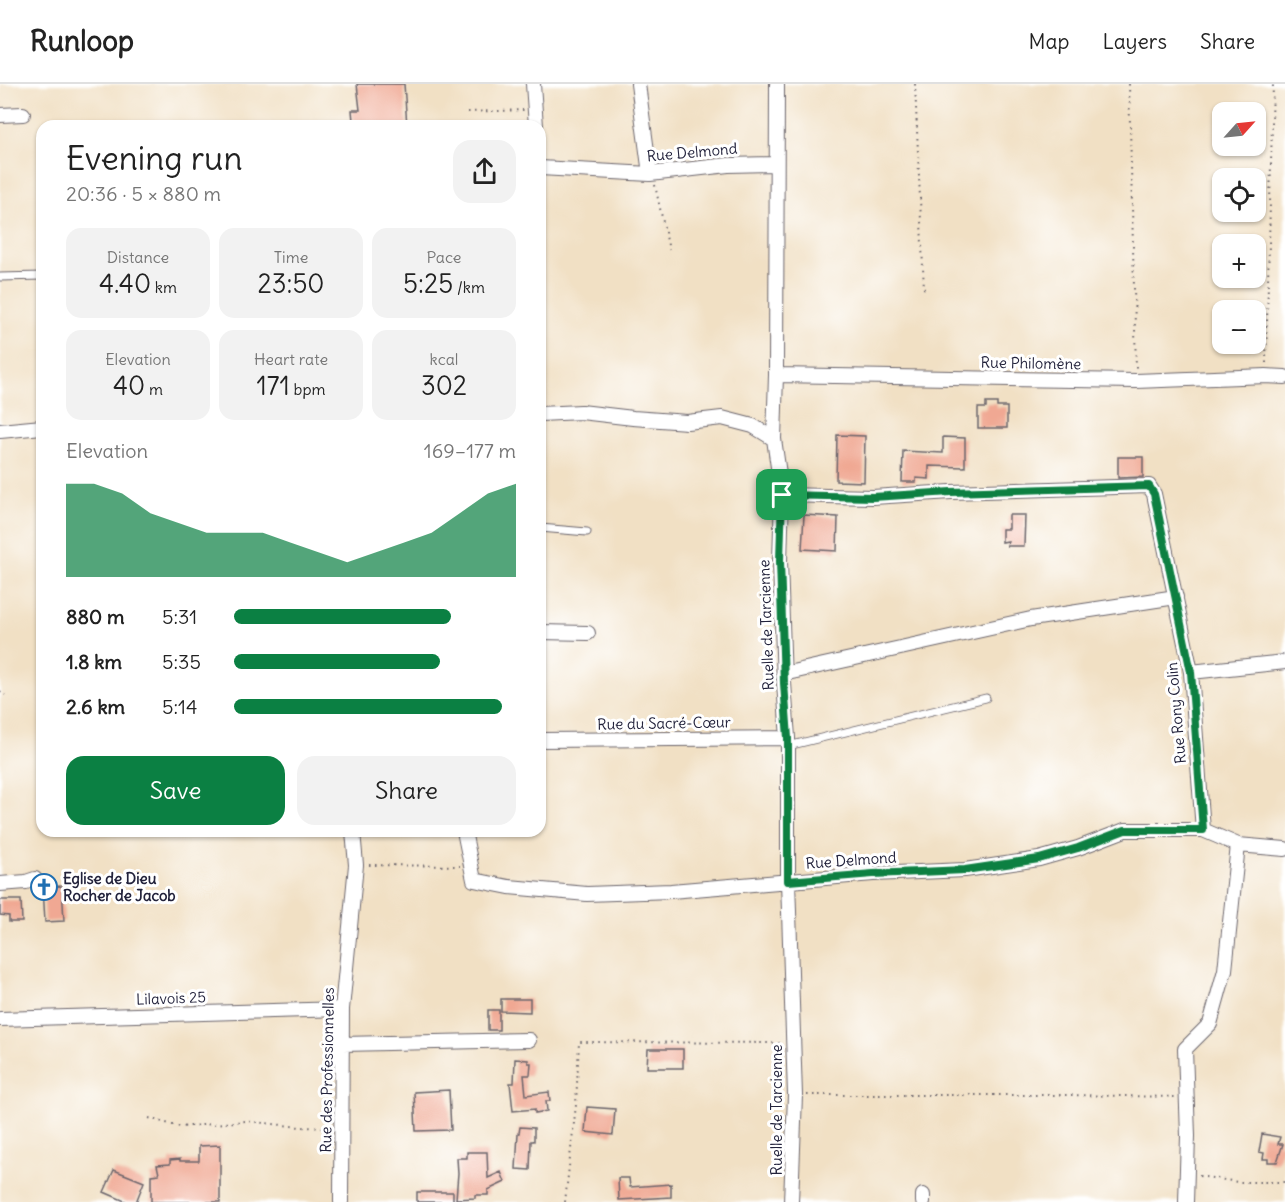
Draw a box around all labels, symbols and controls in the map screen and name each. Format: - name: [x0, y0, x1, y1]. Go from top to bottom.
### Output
- text: Runloop: [30, 23, 134, 59]
- text: Map: [1029, 28, 1069, 55]
- text: Layers: [1102, 28, 1167, 55]
- text: Share: [1200, 28, 1255, 55]
- north arrow: [1212, 102, 1266, 156]
- map controls: [1212, 102, 1266, 354]
- text: Evening run: [66, 137, 242, 179]
- street label: Rue Delmond: [646, 139, 738, 165]
- button: share: [453, 140, 516, 203]
- button: locate: [1212, 168, 1266, 222]
- text: 20:36 · 5 × 880 m: [66, 181, 221, 206]
- button: +: [1212, 234, 1266, 288]
- text: Distance: [107, 247, 169, 267]
- text: Time: [274, 247, 308, 267]
- text: Pace: [427, 247, 461, 267]
- text: 4.40: [99, 267, 151, 300]
- text: 23:50: [258, 267, 324, 300]
- text: 5:25: [403, 267, 453, 300]
- text: km: [151, 277, 177, 297]
- text: /km: [453, 277, 485, 297]
- button: −: [1212, 300, 1266, 354]
- text: Elevation: [105, 349, 171, 369]
- text: Heart rate: [254, 349, 328, 369]
- text: kcal: [430, 349, 458, 369]
- street label: Rue Philomène: [981, 353, 1081, 373]
- text: 40: [113, 369, 145, 402]
- text: 171: [256, 369, 290, 402]
- text: 302: [421, 369, 467, 402]
- text: m: [145, 379, 163, 399]
- text: bpm: [290, 379, 326, 399]
- text: Elevation: [66, 438, 148, 463]
- text: 169–177 m: [424, 438, 516, 463]
- pin: [756, 469, 807, 520]
- icon: arrive: [765, 478, 798, 511]
- street label: Ruelle de Tarcienne: [754, 559, 778, 691]
- text: 880 m: [66, 604, 125, 629]
- text: 5:31: [162, 604, 197, 629]
- text: 1.8 km: [66, 649, 122, 674]
- text: 5:35: [162, 649, 201, 674]
- street label: Rue Rony Colin: [1162, 661, 1190, 765]
- text: 2.6 km: [66, 694, 125, 719]
- text: 5:14: [162, 694, 198, 719]
- street label: Rue du Sacré-Cœur: [597, 712, 731, 734]
- button: Save: [66, 756, 285, 825]
- button: Share: [297, 756, 516, 825]
- street label: Rue Delmond: [805, 847, 897, 873]
- place label: Eglise de Dieu Rocher de Jacob: [63, 869, 176, 905]
- church icon: Eglise de Dieu Rocher de Jacob: [29, 872, 59, 902]
- street label: Lilavois 25: [136, 987, 206, 1009]
- street label: Rue des Professionnelles: [316, 987, 338, 1153]
- street label: Ruelle de Tarcienne: [767, 1045, 786, 1175]

